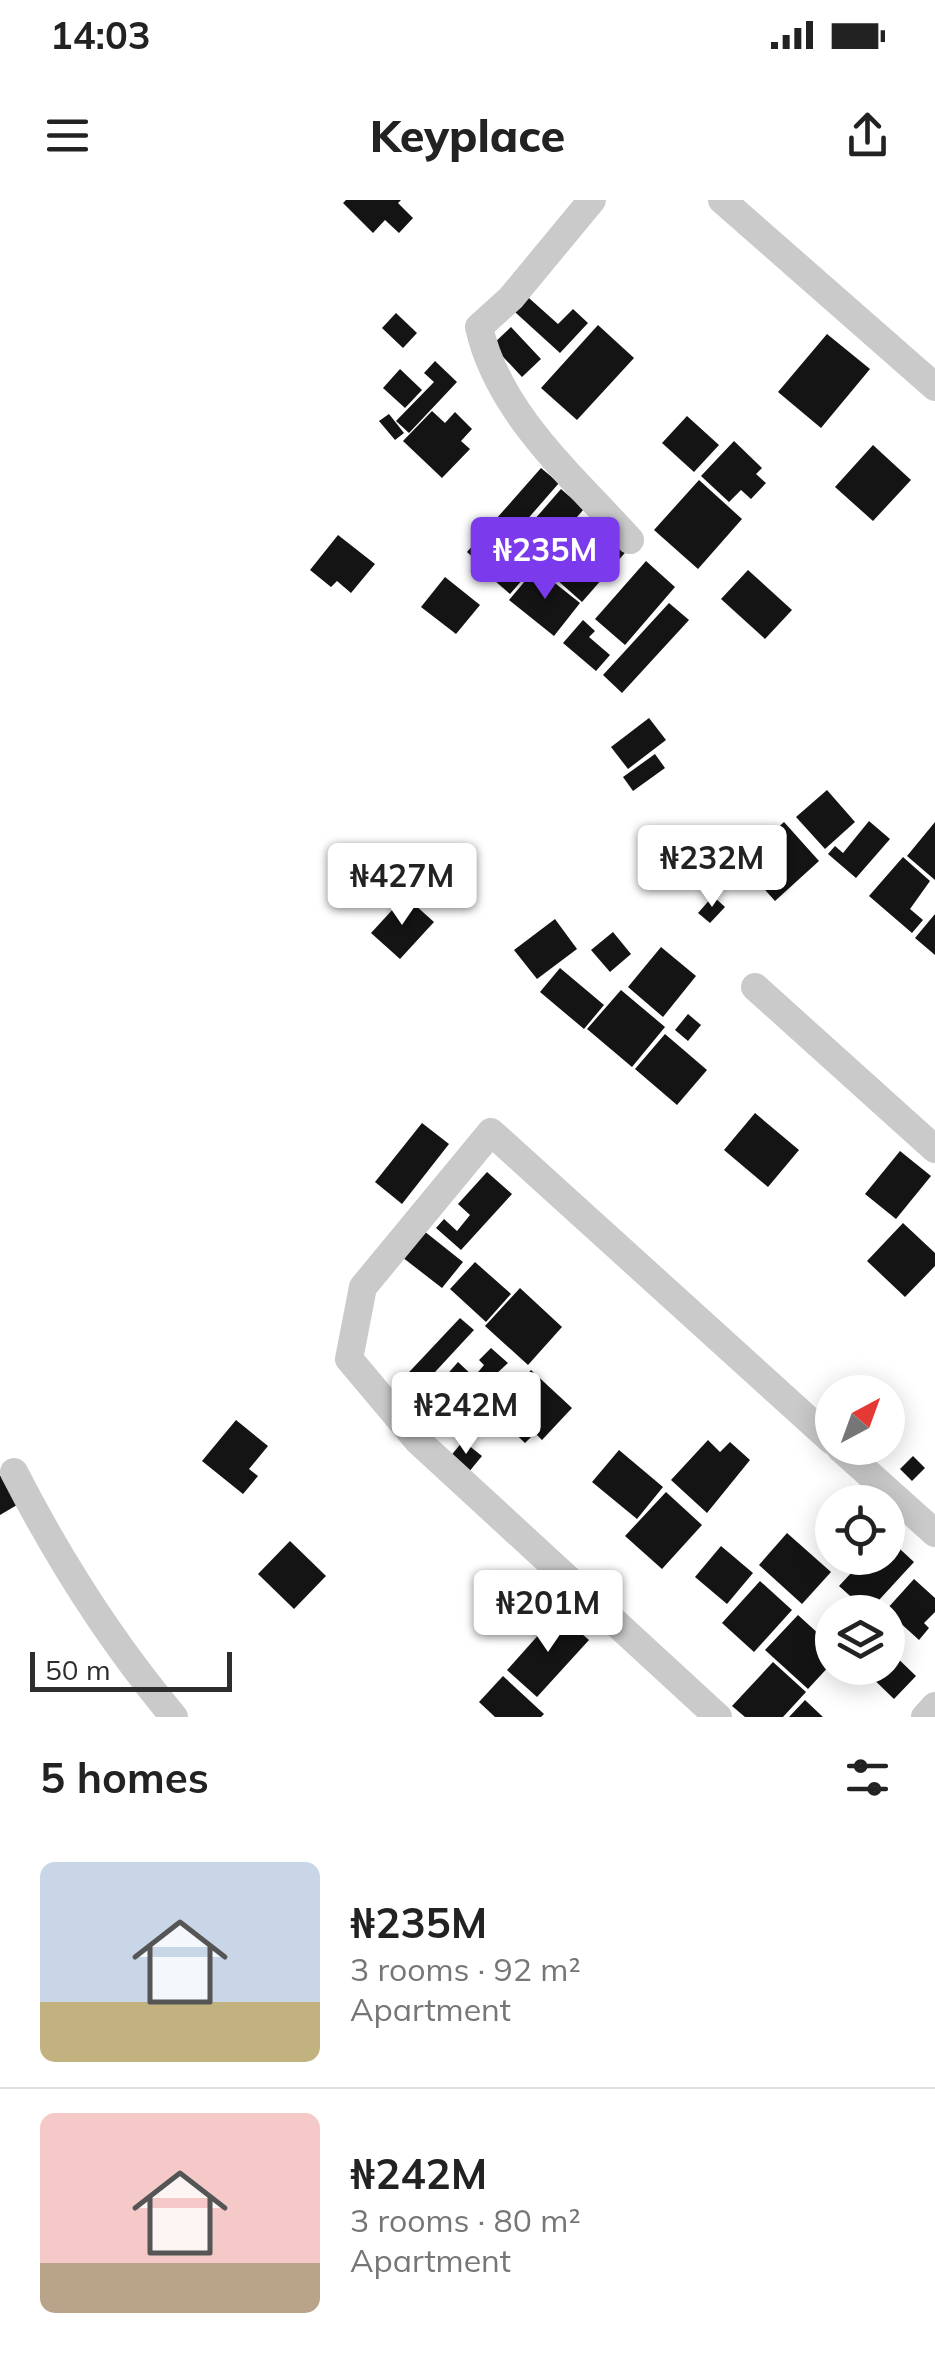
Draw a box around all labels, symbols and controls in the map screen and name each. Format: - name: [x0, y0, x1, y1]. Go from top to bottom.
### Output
- text: 14:03: [50, 11, 151, 59]
- text: Keyplace: [370, 107, 565, 163]
- icon: menu: [40, 108, 95, 163]
- icon: share: [840, 108, 895, 163]
- pin: ₦235M: [475, 517, 615, 602]
- text: ₦235M: [493, 529, 597, 569]
- pin: ₦232M: [642, 825, 782, 910]
- text: ₦232M: [660, 837, 764, 877]
- pin: ₦427M: [332, 843, 472, 928]
- text: ₦427M: [350, 855, 454, 895]
- pin: ₦242M: [396, 1372, 536, 1457]
- north arrow: [815, 1375, 905, 1465]
- map controls: [815, 1375, 905, 1685]
- text: ₦242M: [414, 1384, 518, 1424]
- button: locate: [815, 1485, 905, 1575]
- pin: ₦201M: [478, 1570, 618, 1655]
- text: ₦201M: [496, 1582, 600, 1622]
- button: layers: [815, 1595, 905, 1685]
- scale bar: [30, 1647, 232, 1692]
- text: 50 m: [45, 1652, 111, 1687]
- icon: filters: [840, 1750, 895, 1805]
- text: 5 homes: [40, 1751, 209, 1804]
- text: ₦235M: [350, 1896, 487, 1949]
- icon: home: [120, 1902, 240, 2022]
- text: 3 rooms · 92 m²: [350, 1949, 581, 1989]
- text: Apartment: [350, 1989, 511, 2029]
- text: ₦242M: [350, 2147, 487, 2200]
- icon: home: [120, 2153, 240, 2273]
- text: 3 rooms · 80 m²: [350, 2200, 581, 2240]
- text: Apartment: [350, 2240, 511, 2280]

